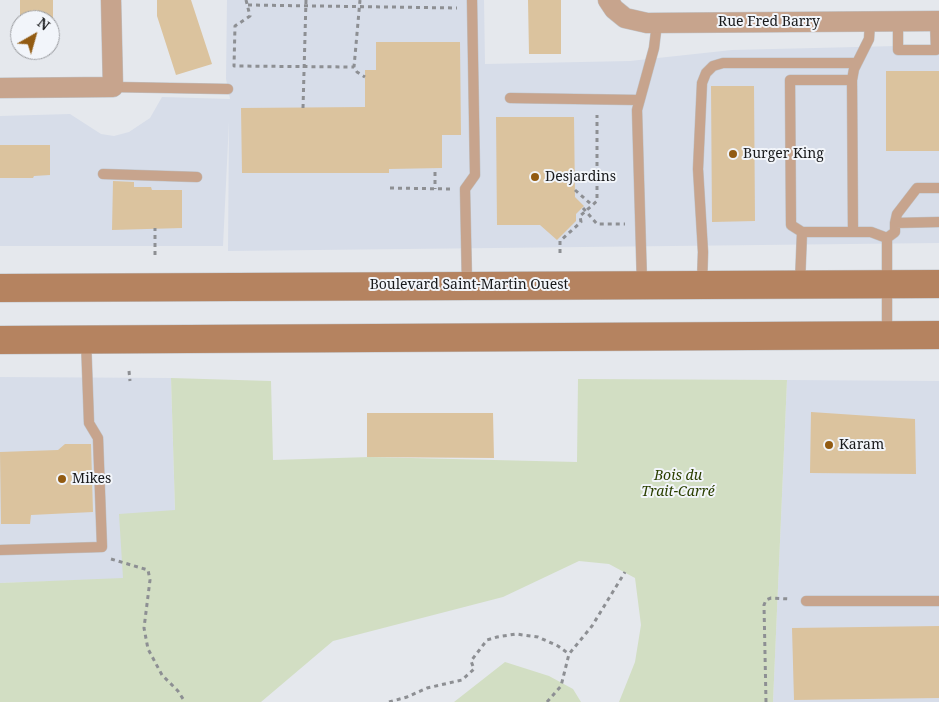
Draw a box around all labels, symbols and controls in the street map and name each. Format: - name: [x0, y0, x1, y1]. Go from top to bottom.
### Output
- north arrow: [10, 10, 60, 60]
- text: N: [34, 13, 54, 34]
- street label: Rue Fred Barry: [718, 14, 820, 30]
- place label: Burger King: [743, 146, 824, 162]
- marker: Burger King: [727, 148, 739, 160]
- place label: Desjardins: [545, 169, 616, 185]
- marker: Desjardins: [529, 171, 541, 183]
- street label: Boulevard Saint-Martin Ouest: [370, 277, 568, 293]
- place label: Karam: [839, 437, 884, 453]
- marker: Karam: [823, 439, 835, 451]
- park label: Bois du Trait-Carré: [641, 468, 715, 501]
- place label: Mikes: [72, 471, 111, 487]
- marker: Mikes: [56, 473, 68, 485]

